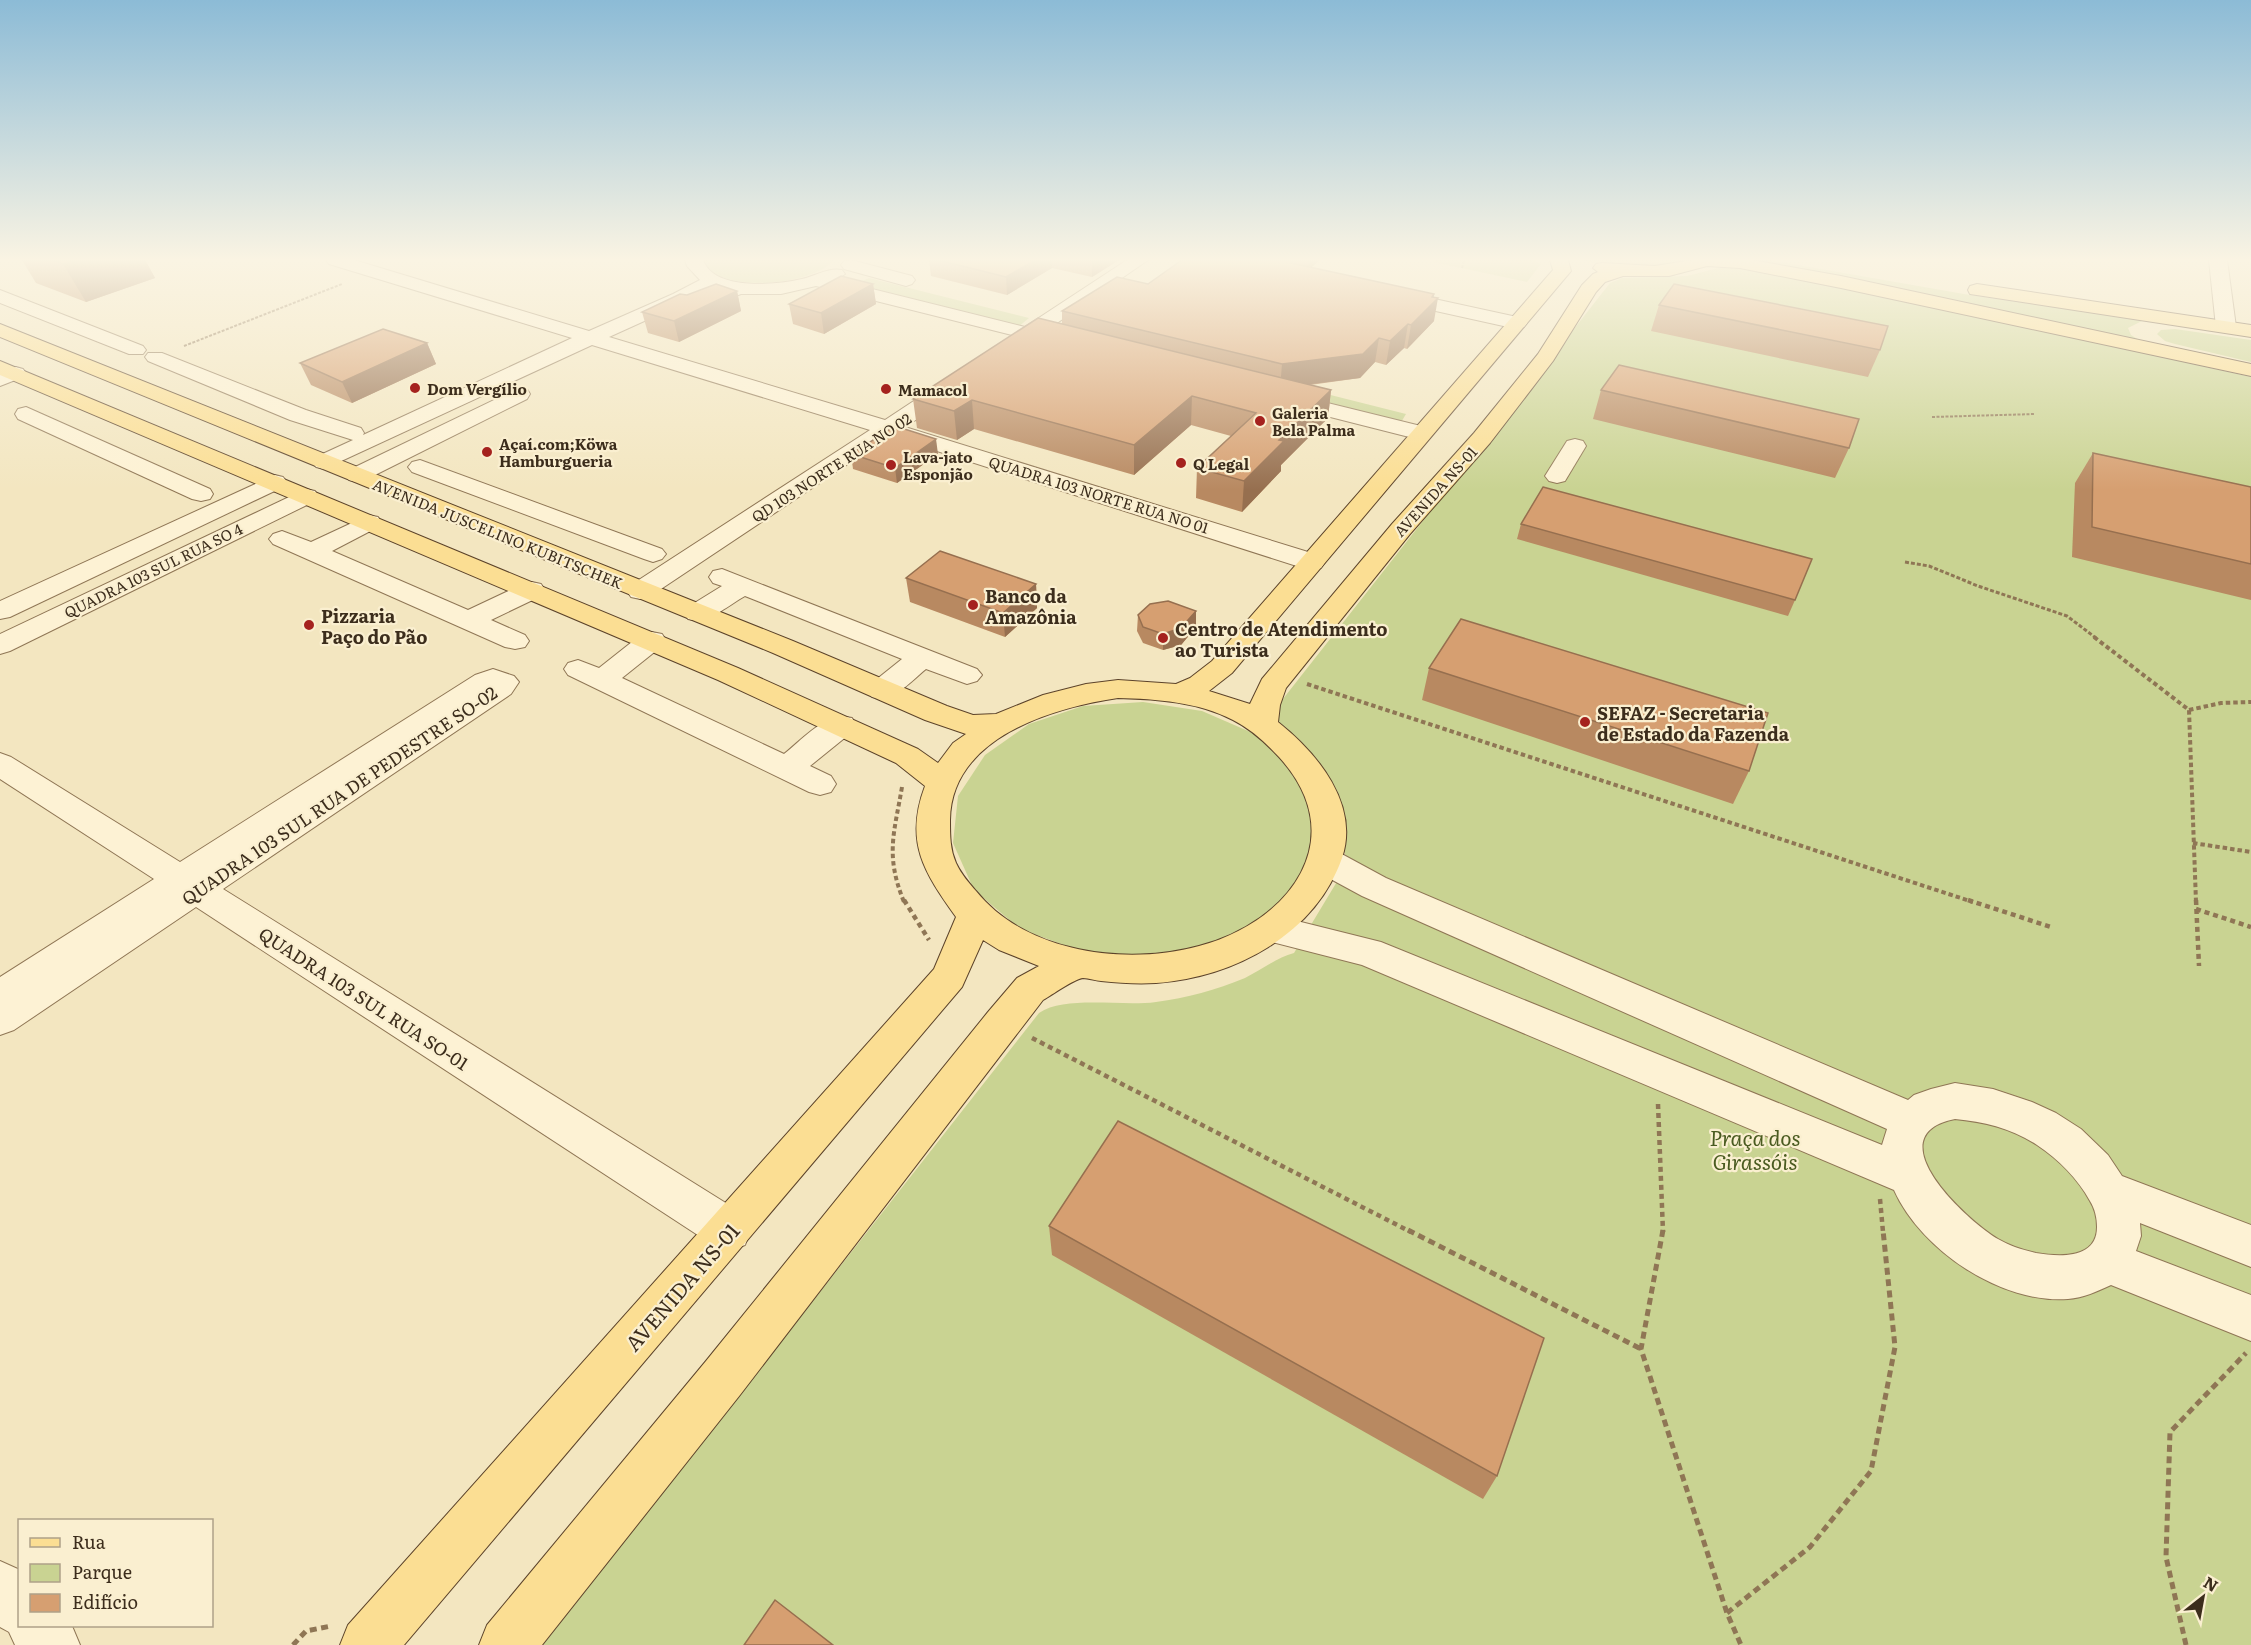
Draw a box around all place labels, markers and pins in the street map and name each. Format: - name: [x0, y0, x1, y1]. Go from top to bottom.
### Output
- place label: Dom Vergílio: [427, 377, 527, 400]
- place label: Mamacol: [898, 378, 968, 401]
- marker: Dom Vergílio: [408, 381, 422, 395]
- marker: Mamacol: [879, 382, 893, 396]
- place label: Galeria Bela Palma: [1272, 401, 1356, 441]
- marker: Galeria Bela Palma: [1253, 414, 1267, 428]
- place label: Açaí.com;Köwa Hamburgueria: [499, 432, 618, 472]
- marker: Açaí.com;Köwa Hamburgueria: [480, 445, 494, 459]
- place label: Lava-jato Esponjão: [903, 445, 973, 485]
- place label: Q Legal: [1193, 452, 1250, 475]
- marker: Q Legal: [1174, 456, 1188, 470]
- marker: Lava-jato Esponjão: [884, 458, 898, 472]
- place label: Banco da Amazônia: [985, 582, 1077, 630]
- marker: Banco da Amazônia: [966, 598, 980, 612]
- place label: Pizzaria Paço do Pão: [321, 602, 427, 650]
- place label: Centro de Atendimento ao Turista: [1175, 615, 1387, 663]
- marker: Pizzaria Paço do Pão: [302, 618, 316, 632]
- marker: Centro de Atendimento ao Turista: [1156, 631, 1170, 645]
- place label: SEFAZ - Secretaria de Estado da Fazenda: [1597, 699, 1790, 747]
- marker: SEFAZ - Secretaria de Estado da Fazenda: [1578, 715, 1592, 729]

